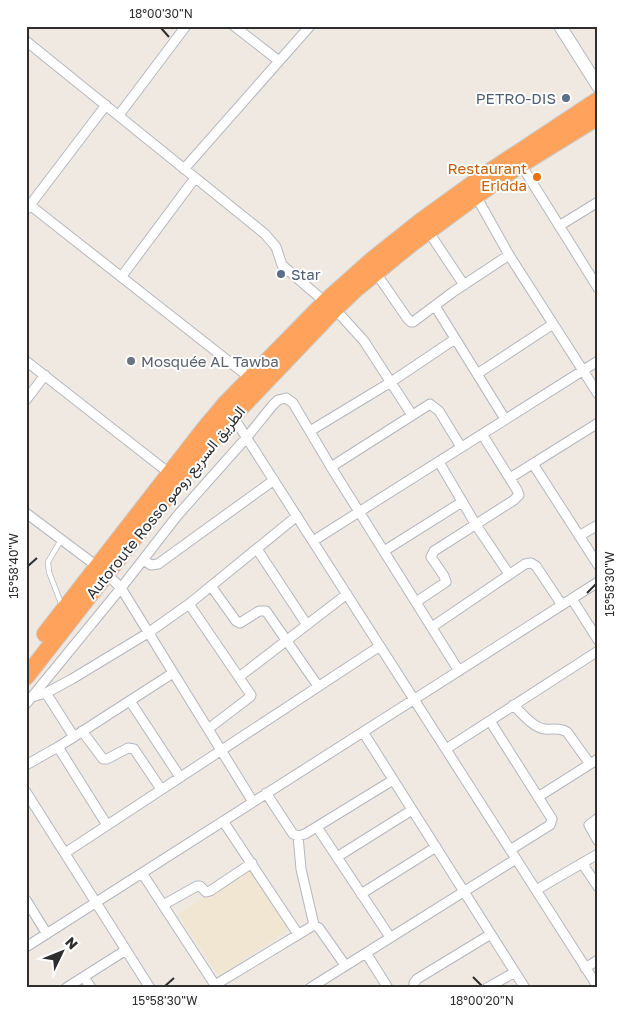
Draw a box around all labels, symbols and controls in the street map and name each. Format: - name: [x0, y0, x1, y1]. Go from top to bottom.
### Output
- text: 18°00'30"N: [129, 6, 193, 21]
- place label: PETRO-DIS: [476, 89, 556, 107]
- marker: PETRO-DIS: [560, 92, 572, 104]
- place label: Restaurant Eridda: [447, 159, 527, 194]
- marker: Restaurant Eridda: [531, 171, 543, 183]
- place label: Star: [291, 265, 321, 283]
- marker: Star: [275, 268, 287, 280]
- place label: Mosquée AL Tawba: [141, 352, 279, 370]
- marker: Mosquée AL Tawba: [125, 355, 137, 367]
- street label: Autoroute Rosso الطريق السريع روصو: [82, 402, 251, 604]
- text: 15°58'40"W: [6, 533, 21, 599]
- text: 15°58'30"W: [602, 551, 617, 617]
- north arrow: [38, 926, 88, 976]
- text: N: [62, 933, 82, 952]
- text: 15°58'30"W: [132, 993, 198, 1008]
- text: 18°00'20"N: [450, 993, 514, 1008]

